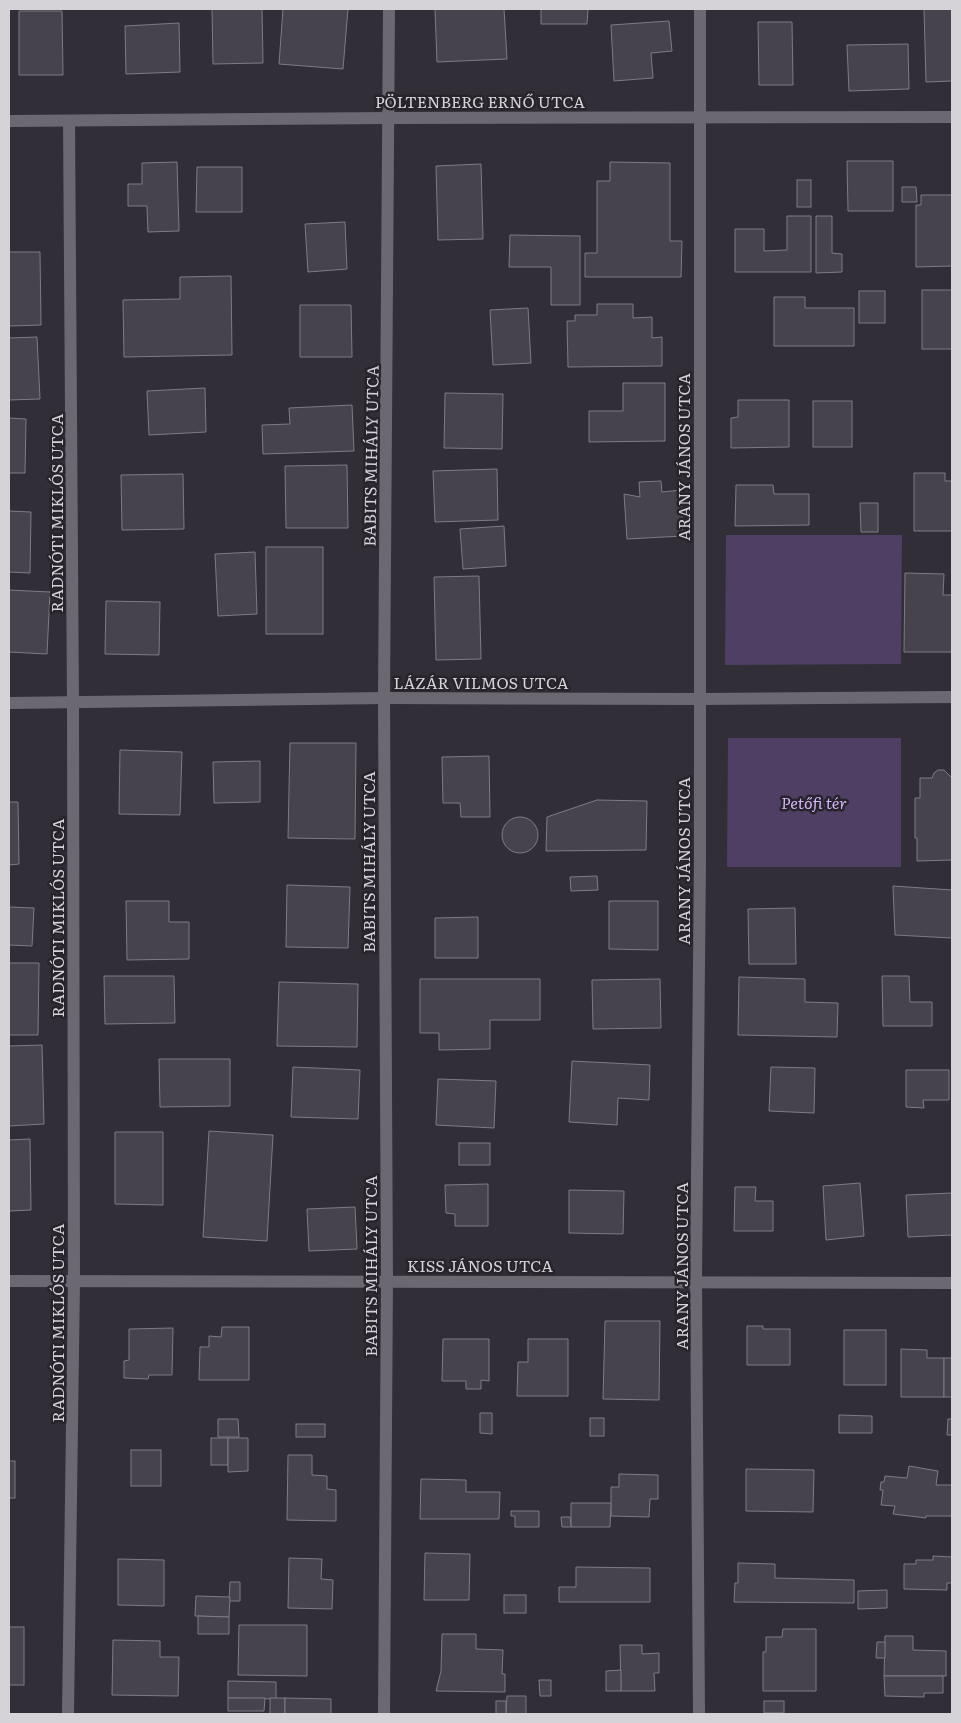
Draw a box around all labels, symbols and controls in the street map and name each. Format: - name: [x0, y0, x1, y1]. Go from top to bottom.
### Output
- street label: PÖLTENBERG ERNŐ UTCA: [375, 89, 585, 113]
- street label: BABITS MIHÁLY UTCA: [356, 365, 384, 547]
- street label: ARANY JÁNOS UTCA: [671, 373, 695, 541]
- street label: RADNÓTI MIKLÓS UTCA: [44, 413, 68, 612]
- street label: LÁZÁR VILMOS UTCA: [393, 670, 569, 694]
- street label: BABITS MIHÁLY UTCA: [356, 771, 380, 953]
- street label: ARANY JÁNOS UTCA: [671, 777, 695, 945]
- park label: Petőfi tér: [781, 790, 847, 814]
- street label: RADNÓTI MIKLÓS UTCA: [45, 818, 69, 1017]
- street label: BABITS MIHÁLY UTCA: [358, 1175, 382, 1357]
- street label: ARANY JÁNOS UTCA: [669, 1182, 693, 1350]
- street label: RADNÓTI MIKLÓS UTCA: [45, 1223, 69, 1422]
- street label: KISS JÁNOS UTCA: [407, 1253, 553, 1277]

